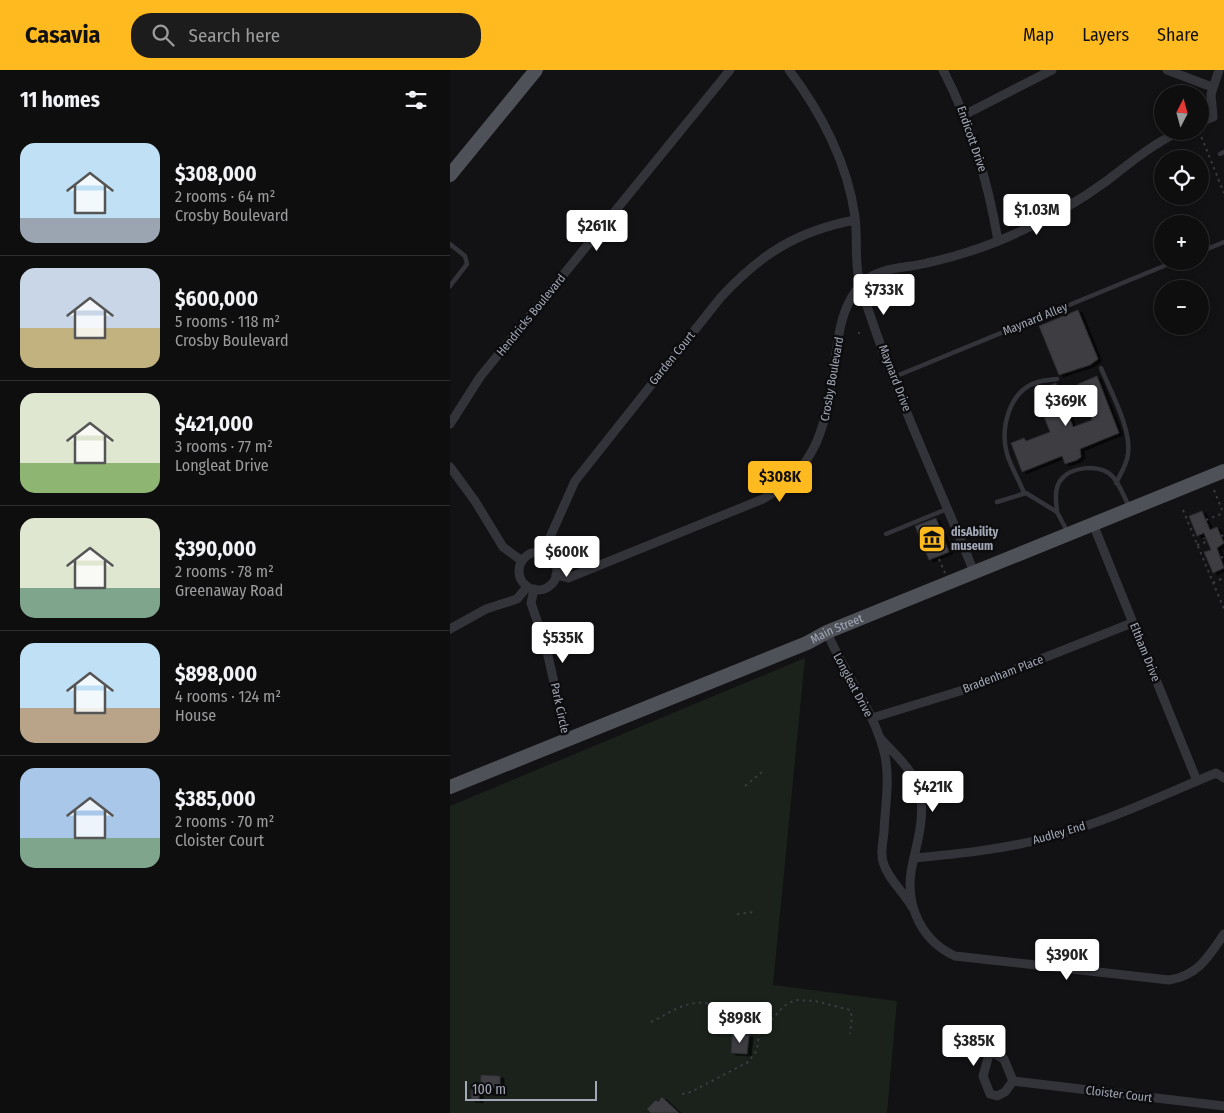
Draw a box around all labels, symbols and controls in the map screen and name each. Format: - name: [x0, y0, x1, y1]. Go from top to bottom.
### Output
- search box: [131, 13, 481, 58]
- text: Casavia: [25, 21, 101, 49]
- icon: search: [149, 21, 177, 49]
- text: Search here: [189, 24, 280, 47]
- text: Map: [1023, 24, 1054, 46]
- text: Layers: [1082, 24, 1129, 46]
- text: Share: [1157, 24, 1199, 46]
- north arrow: [1154, 85, 1209, 140]
- map controls: [1154, 85, 1209, 335]
- icon: filters: [402, 86, 430, 114]
- text: 11 homes: [20, 87, 100, 113]
- street label: Endicott Drive: [954, 104, 990, 174]
- button: locate: [1154, 150, 1209, 205]
- text: $308,000: [175, 161, 257, 187]
- icon: home: [60, 163, 120, 223]
- text: 2 rooms · 64 m²: [175, 187, 275, 206]
- pin: $1.03M: [996, 194, 1078, 236]
- text: $1.03M: [1014, 200, 1060, 219]
- text: Crosby Boulevard: [175, 206, 289, 225]
- pin: $261K: [562, 210, 632, 252]
- button: +: [1154, 215, 1209, 270]
- text: $261K: [578, 216, 616, 235]
- street label: Hendricks Boulevard: [494, 271, 568, 359]
- pin: $733K: [849, 274, 919, 316]
- text: $733K: [865, 280, 903, 299]
- button: −: [1154, 280, 1209, 335]
- text: $600,000: [175, 286, 258, 312]
- icon: home: [60, 288, 120, 348]
- street label: Maynard Alley: [1001, 299, 1070, 338]
- text: 5 rooms · 118 m²: [175, 312, 280, 331]
- street label: Garden Court: [646, 328, 698, 388]
- text: Crosby Boulevard: [175, 331, 289, 350]
- street label: Crosby Boulevard: [818, 336, 846, 422]
- street label: Maynard Drive: [876, 343, 914, 413]
- pin: $369K: [1031, 384, 1101, 427]
- text: $369K: [1045, 391, 1087, 410]
- text: $421,000: [175, 411, 253, 437]
- icon: home: [60, 413, 120, 473]
- text: 3 rooms · 77 m²: [175, 437, 273, 456]
- text: Longleat Drive: [175, 456, 269, 475]
- pin: $308K: [745, 460, 815, 503]
- text: $308K: [759, 467, 801, 486]
- museum icon: disAbility museum: [917, 524, 947, 554]
- place label: disAbility museum: [951, 525, 999, 553]
- text: $390,000: [175, 536, 256, 562]
- pin: $600K: [532, 536, 602, 578]
- icon: home: [60, 538, 120, 598]
- text: $600K: [545, 542, 589, 561]
- text: 2 rooms · 78 m²: [175, 562, 274, 581]
- text: Greenaway Road: [175, 581, 283, 600]
- street label: Main Street: [808, 611, 865, 647]
- street label: Eltham Drive: [1127, 620, 1163, 684]
- pin: $535K: [528, 622, 598, 664]
- text: $535K: [543, 628, 583, 647]
- street label: Longleat Drive: [830, 651, 876, 719]
- street label: Bradenham Place: [961, 652, 1045, 696]
- text: $898,000: [175, 661, 257, 687]
- icon: home: [60, 663, 120, 723]
- street label: Park Circle: [548, 681, 572, 735]
- text: 4 rooms · 124 m²: [175, 687, 281, 706]
- text: House: [175, 706, 216, 725]
- pin: $421K: [898, 770, 968, 813]
- text: $421K: [913, 777, 953, 796]
- text: $385,000: [175, 786, 256, 812]
- icon: home: [60, 788, 120, 848]
- text: 2 rooms · 70 m²: [175, 812, 274, 831]
- street label: Audley End: [1031, 819, 1087, 847]
- text: Cloister Court: [175, 831, 264, 850]
- pin: $390K: [1032, 938, 1102, 981]
- text: $390K: [1046, 945, 1088, 964]
- pin: $898K: [705, 1002, 775, 1044]
- text: $898K: [719, 1008, 761, 1027]
- pin: $385K: [939, 1024, 1009, 1067]
- text: $385K: [953, 1031, 995, 1050]
- scale bar: [465, 1078, 598, 1101]
- text: 100 m: [472, 1081, 506, 1098]
- street label: Cloister Court: [1085, 1083, 1153, 1105]

